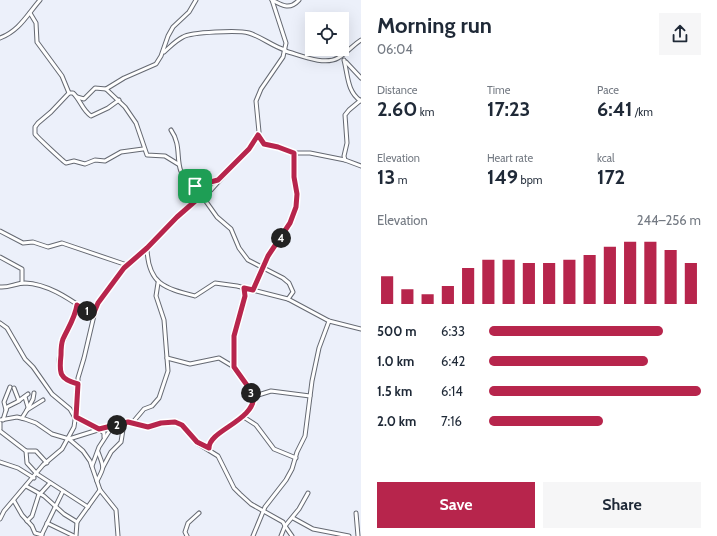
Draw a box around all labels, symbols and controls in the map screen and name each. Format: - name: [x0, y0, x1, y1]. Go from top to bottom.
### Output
- map controls: [305, 12, 349, 56]
- button: locate: [305, 12, 349, 56]
- text: Morning run: [377, 12, 492, 39]
- button: share: [659, 13, 701, 55]
- text: 06:04: [377, 41, 413, 57]
- text: Distance: [377, 83, 418, 97]
- text: Time: [487, 83, 510, 97]
- text: Pace: [597, 83, 619, 97]
- text: 2.60: [377, 97, 417, 121]
- text: 17:23: [487, 97, 530, 121]
- text: 6:41: [597, 97, 632, 121]
- text: km: [417, 105, 434, 119]
- text: /km: [632, 105, 653, 119]
- text: Elevation: [377, 151, 420, 165]
- text: Heart rate: [487, 151, 533, 165]
- text: kcal: [597, 151, 615, 165]
- text: 13: [377, 165, 395, 189]
- text: 149: [487, 165, 518, 189]
- text: 172: [597, 165, 625, 189]
- pin: [178, 169, 212, 203]
- text: m: [395, 173, 407, 187]
- text: bpm: [518, 173, 542, 187]
- icon: arrive: [184, 175, 206, 197]
- text: Elevation: [377, 212, 428, 228]
- text: 244–256 m: [637, 212, 701, 228]
- pin: 4: [271, 228, 291, 248]
- text: 4: [278, 231, 284, 245]
- pin: 1: [77, 301, 97, 321]
- text: 1: [85, 304, 89, 318]
- text: 500 m: [377, 323, 417, 339]
- text: 6:33: [441, 323, 465, 339]
- text: 1.0 km: [377, 353, 414, 369]
- text: 6:42: [441, 353, 465, 369]
- pin: 3: [241, 383, 261, 403]
- text: 1.5 km: [377, 383, 412, 399]
- text: 6:14: [441, 383, 463, 399]
- text: 3: [248, 386, 254, 400]
- text: 2.0 km: [377, 413, 416, 429]
- text: 7:16: [441, 413, 462, 429]
- pin: 2: [107, 415, 127, 435]
- text: 2: [114, 418, 120, 432]
- button: Save: [377, 482, 535, 528]
- button: Share: [543, 482, 701, 528]

